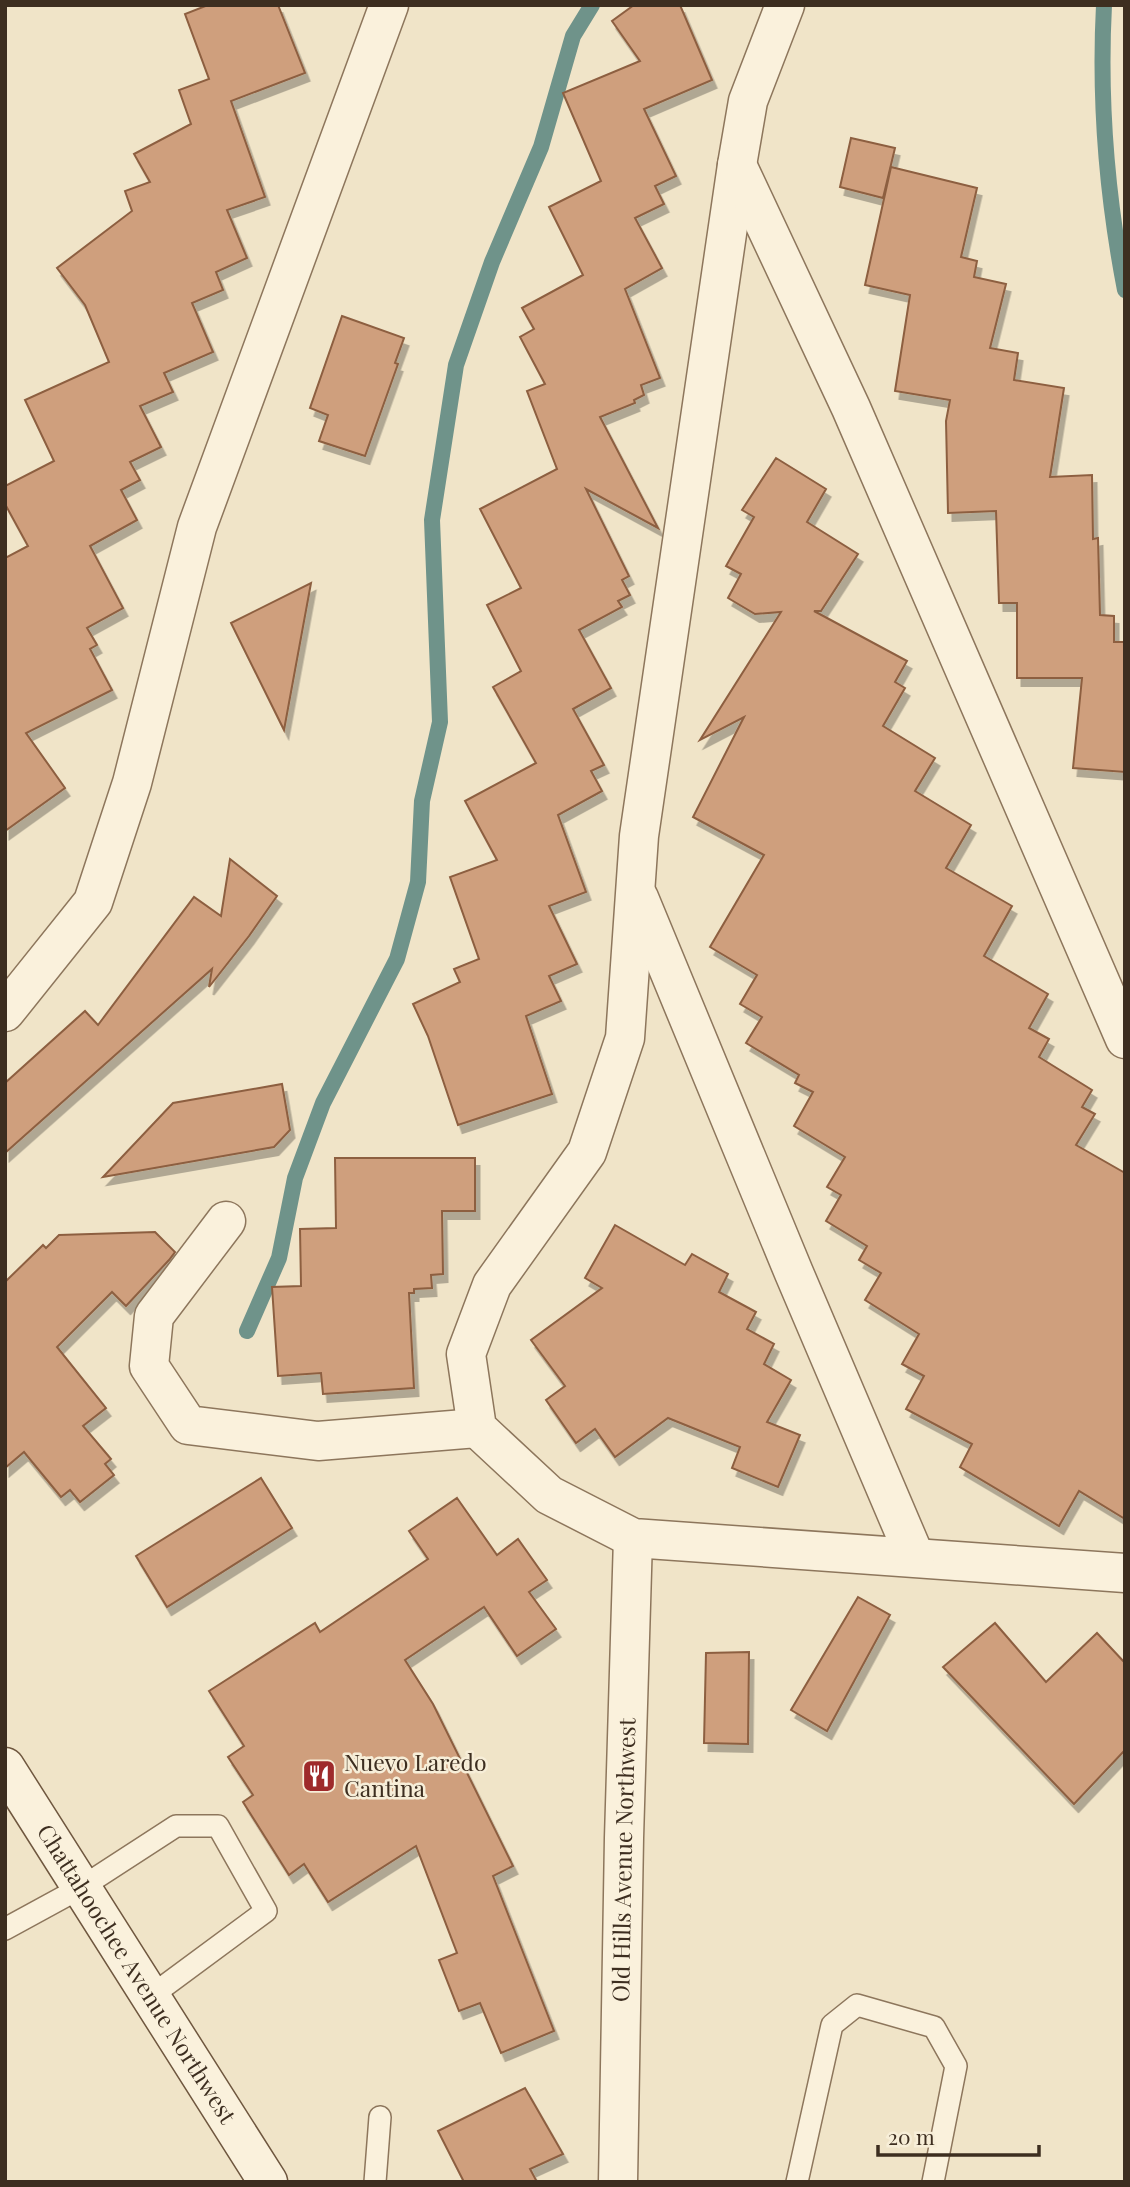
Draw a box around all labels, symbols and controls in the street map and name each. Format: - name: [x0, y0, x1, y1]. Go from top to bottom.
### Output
- street label: Old Hills Avenue Northwest: [604, 1717, 642, 2002]
- place label: Nuevo Laredo Cantina: [344, 1746, 487, 1803]
- restaurant icon: Nuevo Laredo Cantina: [300, 1757, 338, 1795]
- street label: Chattahoochee Avenue Northwest: [31, 1818, 244, 2129]
- scale bar: [878, 2114, 1039, 2158]
- text: 20 m: [888, 2122, 935, 2150]

